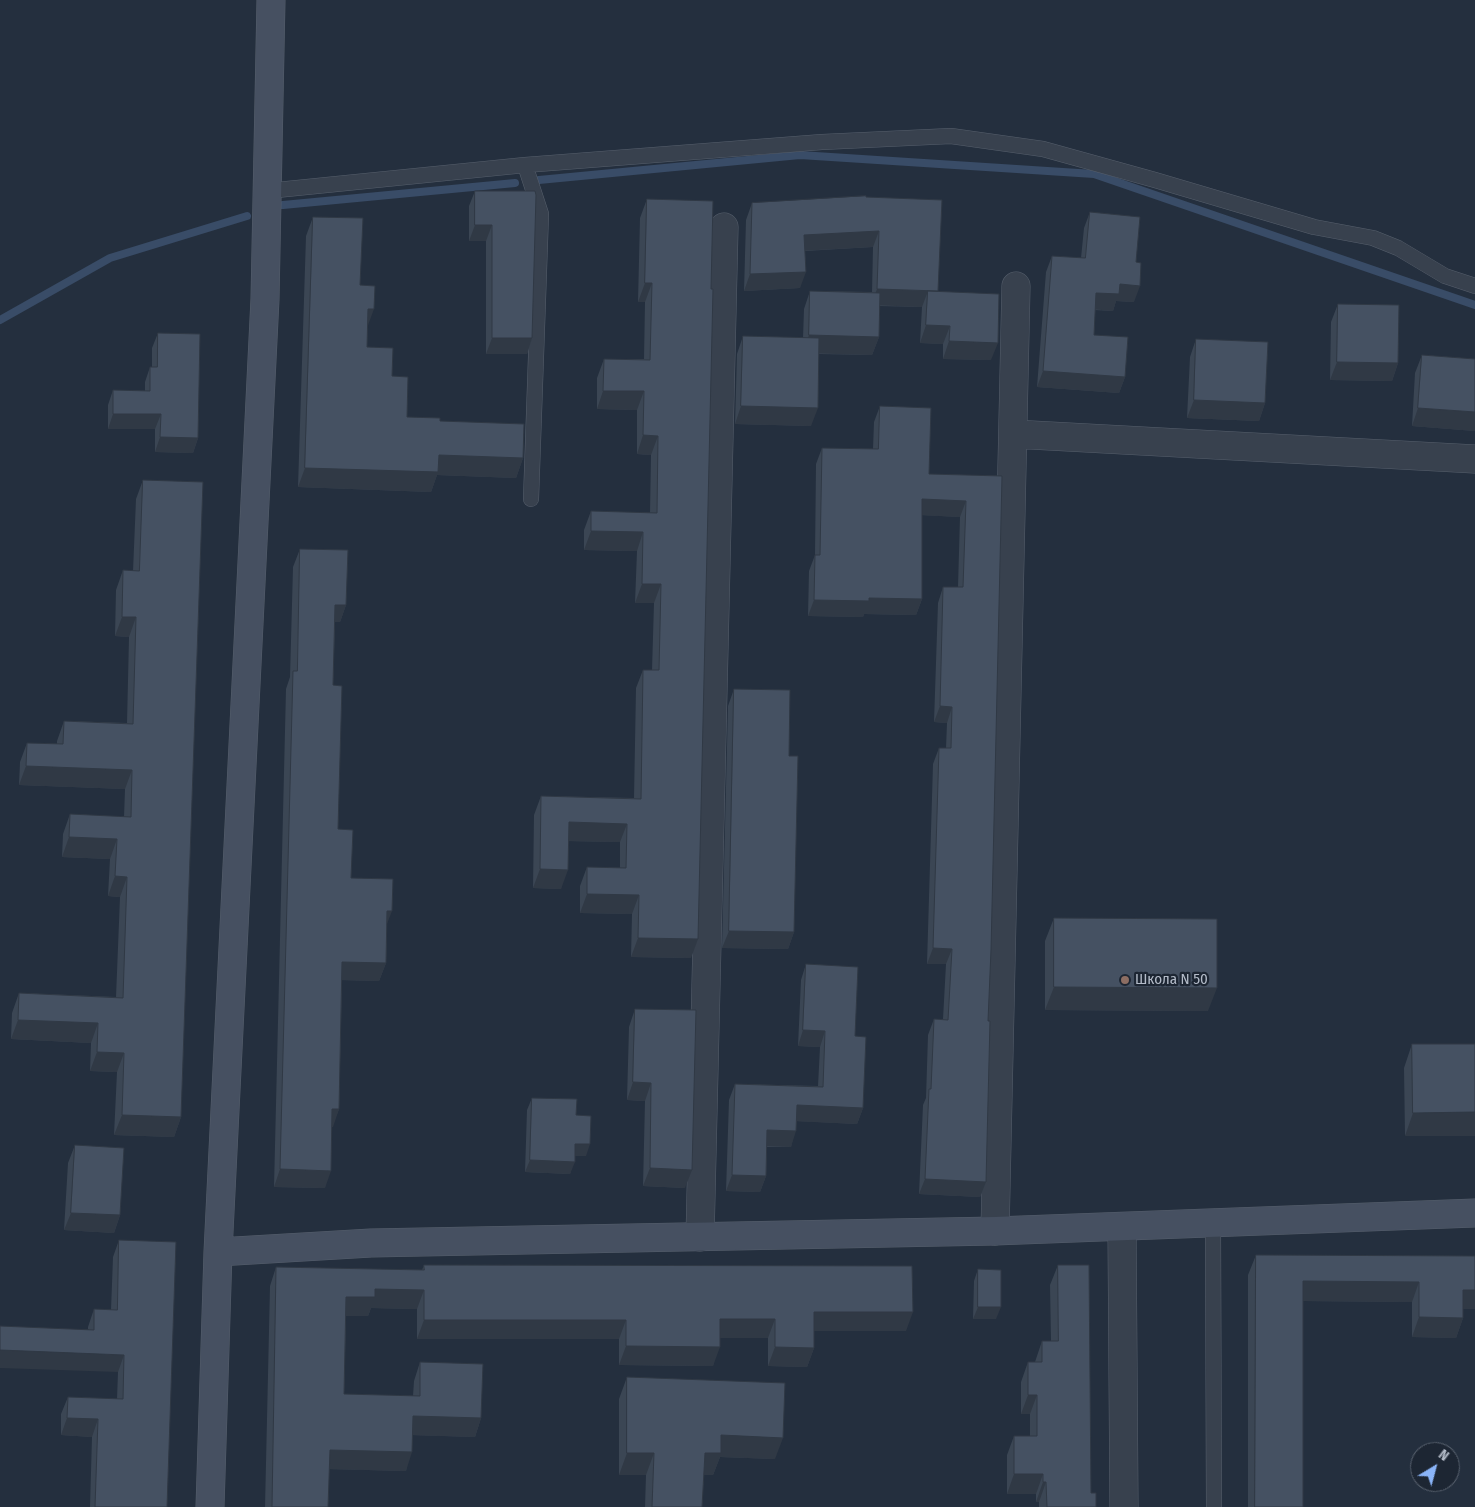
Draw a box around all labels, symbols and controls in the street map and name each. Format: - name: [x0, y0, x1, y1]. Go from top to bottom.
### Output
- place label: Школа N 50: [1135, 971, 1208, 989]
- marker: Школа N 50: [1119, 974, 1131, 986]
- north arrow: [1410, 1442, 1460, 1492]
- text: N: [1435, 1446, 1452, 1465]

